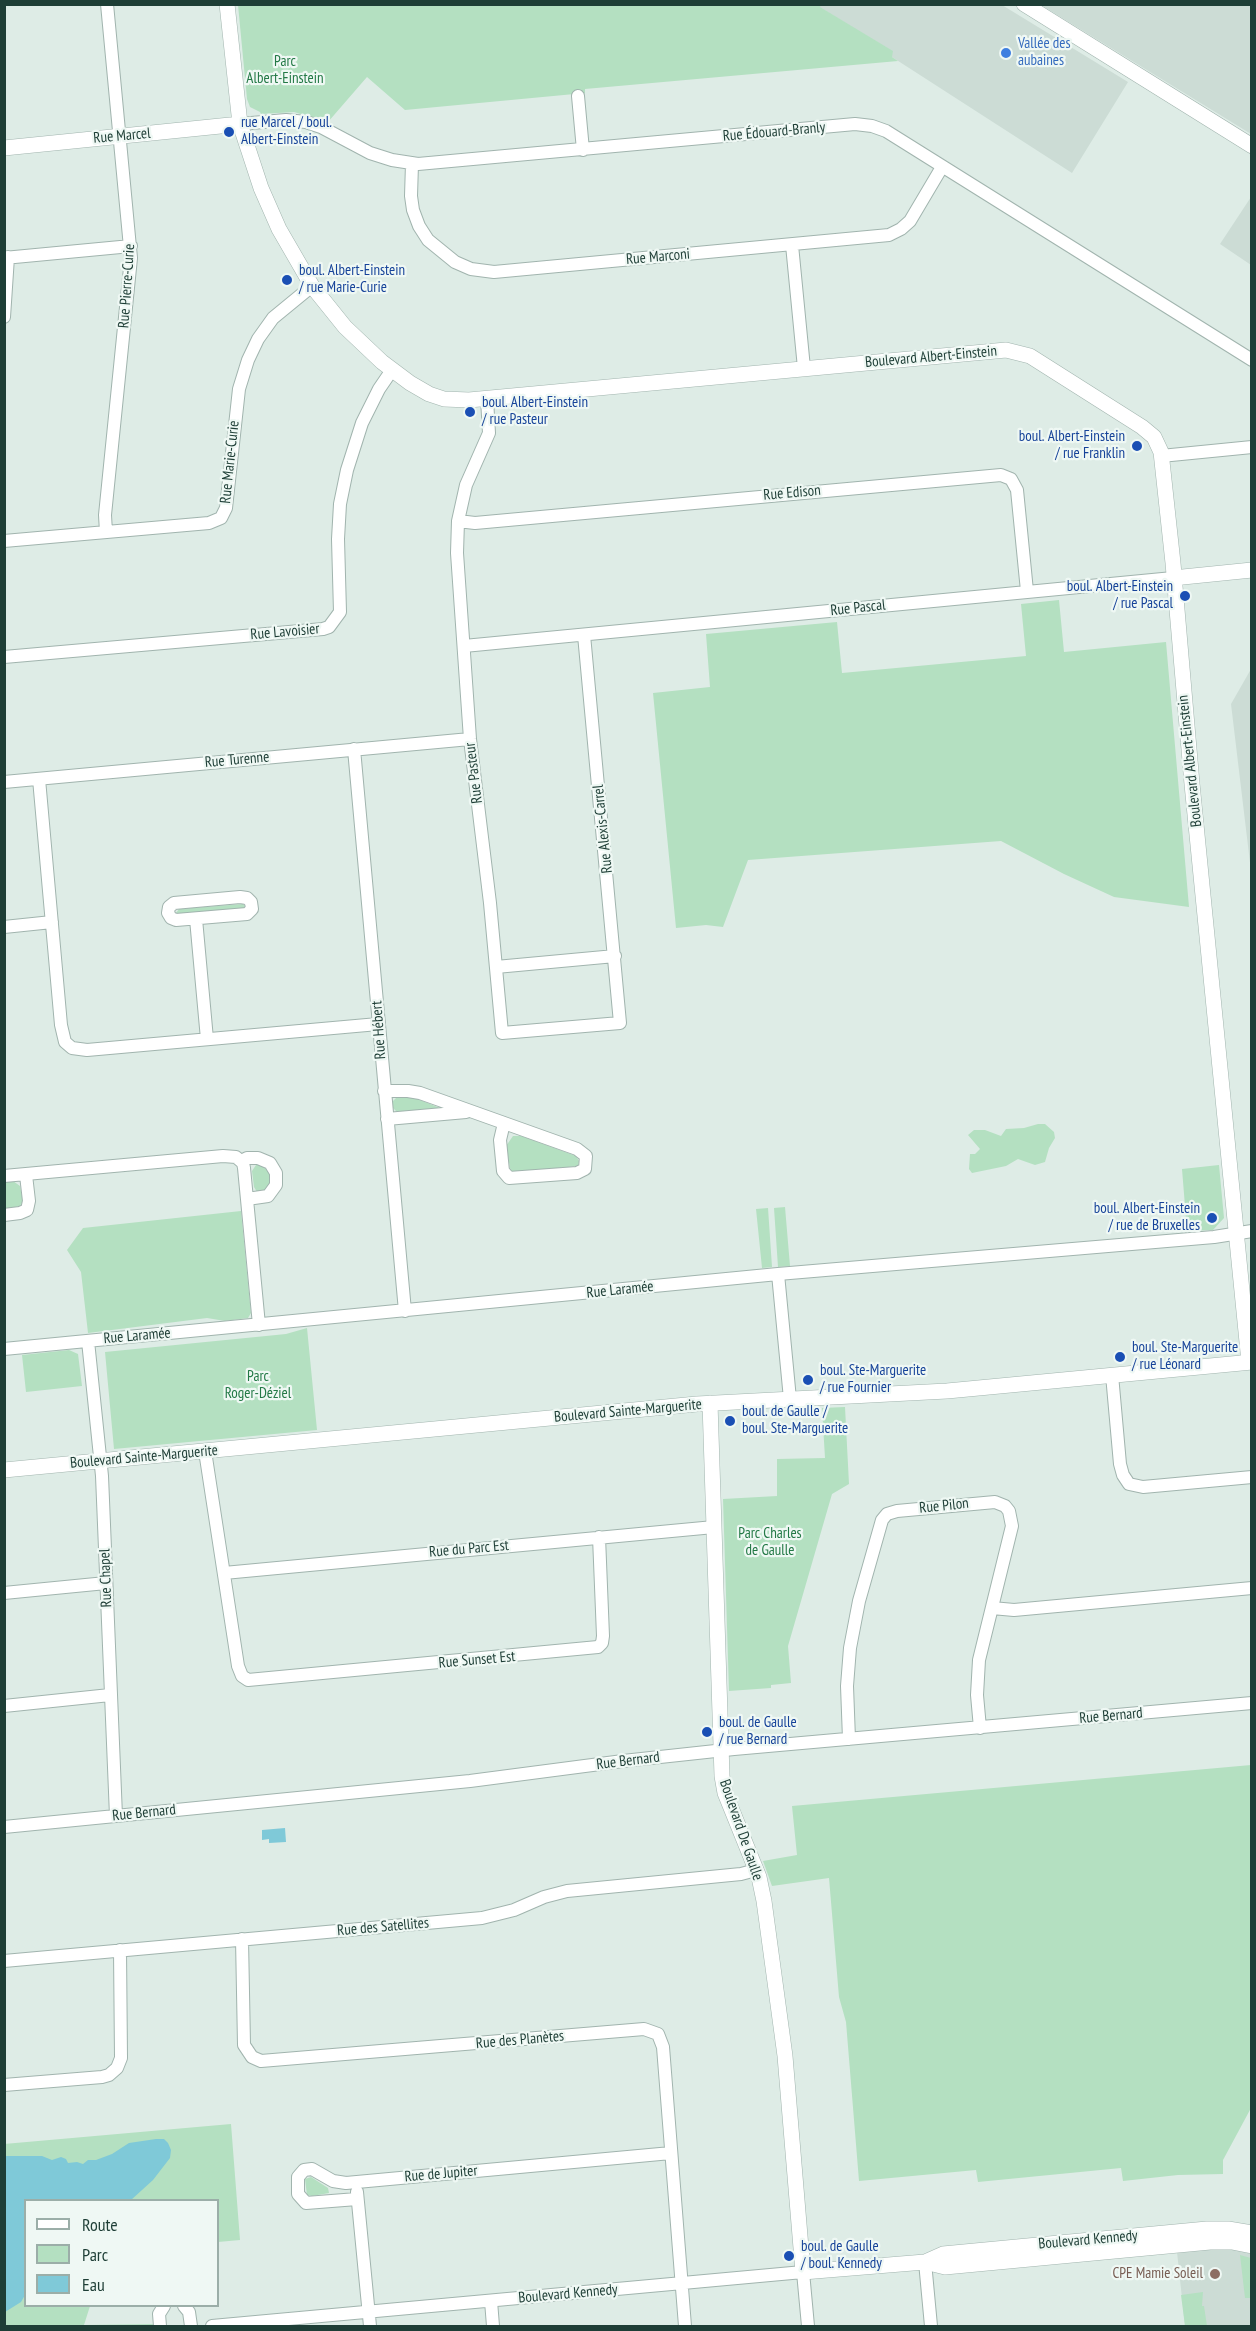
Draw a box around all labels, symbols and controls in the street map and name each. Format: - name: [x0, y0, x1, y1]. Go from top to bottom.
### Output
- place label: Vallée des aubaines: [1018, 35, 1071, 70]
- marker: Vallée des aubaines: [999, 46, 1013, 60]
- park label: Parc Albert-Einstein: [246, 53, 324, 88]
- place label: rue Marcel / boul. Albert-Einstein: [241, 114, 332, 149]
- street label: Rue Édouard-Branly: [722, 119, 826, 145]
- street label: Rue Marcel: [93, 125, 151, 147]
- marker: rue Marcel / boul. Albert-Einstein: [222, 125, 236, 139]
- street label: Rue Pierre-Curie: [115, 243, 139, 329]
- street label: Rue Marconi: [625, 245, 691, 269]
- place label: boul. Albert-Einstein / rue Marie-Curie: [299, 262, 405, 297]
- marker: boul. Albert-Einstein / rue Marie-Curie: [280, 273, 294, 287]
- street label: Boulevard Albert-Einstein: [864, 342, 998, 372]
- place label: boul. Albert-Einstein / rue Pasteur: [482, 394, 588, 429]
- marker: boul. Albert-Einstein / rue Pasteur: [463, 405, 477, 419]
- street label: Rue Marie-Curie: [217, 420, 243, 504]
- place label: boul. Albert-Einstein / rue Franklin: [1019, 428, 1125, 463]
- marker: boul. Albert-Einstein / rue Franklin: [1130, 439, 1144, 453]
- street label: Rue Edison: [763, 482, 821, 504]
- place label: boul. Albert-Einstein / rue Pascal: [1067, 578, 1173, 613]
- marker: boul. Albert-Einstein / rue Pascal: [1178, 589, 1192, 603]
- street label: Rue Pascal: [830, 596, 886, 620]
- street label: Rue Lavoisier: [250, 620, 320, 644]
- street label: Boulevard Albert-Einstein: [1174, 694, 1206, 828]
- street label: Rue Pasteur: [461, 741, 487, 805]
- street label: Rue Turenne: [204, 748, 270, 772]
- street label: Rue Alexis-Carrel: [589, 784, 617, 874]
- street label: Rue Hébert: [368, 1000, 390, 1060]
- place label: boul. Albert-Einstein / rue de Bruxelles: [1094, 1200, 1200, 1235]
- marker: boul. Albert-Einstein / rue de Bruxelles: [1205, 1211, 1219, 1225]
- street label: Rue Laramée: [586, 1278, 654, 1302]
- street label: Rue Laramée: [103, 1324, 171, 1348]
- place label: boul. Ste-Marguerite / rue Léonard: [1132, 1339, 1238, 1374]
- marker: boul. Ste-Marguerite / rue Léonard: [1113, 1350, 1127, 1364]
- place label: boul. Ste-Marguerite / rue Fournier: [820, 1362, 926, 1397]
- park label: Parc Roger-Déziel: [225, 1368, 291, 1403]
- marker: boul. Ste-Marguerite / rue Fournier: [801, 1373, 815, 1387]
- street label: Boulevard Sainte-Marguerite: [553, 1396, 703, 1426]
- place label: boul. de Gaulle / boul. Ste-Marguerite: [742, 1403, 848, 1438]
- marker: boul. de Gaulle / boul. Ste-Marguerite: [723, 1414, 737, 1428]
- street label: Boulevard Sainte-Marguerite: [69, 1442, 219, 1472]
- street label: Rue Pilon: [918, 1494, 970, 1518]
- park label: Parc Charles de Gaulle: [738, 1525, 802, 1560]
- street label: Rue du Parc Est: [428, 1537, 510, 1561]
- street label: Rue Chapel: [96, 1548, 116, 1608]
- street label: Rue Sunset Est: [438, 1648, 516, 1672]
- street label: Rue Bernard: [1079, 1704, 1143, 1728]
- place label: boul. de Gaulle / rue Bernard: [719, 1714, 797, 1749]
- marker: boul. de Gaulle / rue Bernard: [700, 1725, 714, 1739]
- street label: Rue Bernard: [595, 1748, 661, 1774]
- street label: Boulevard De Gaulle: [715, 1777, 767, 1883]
- street label: Rue Bernard: [111, 1801, 177, 1825]
- street label: Rue des Satellites: [336, 1914, 430, 1940]
- street label: Rue des Planètes: [475, 2027, 565, 2053]
- street label: Rue de Jupiter: [404, 2162, 478, 2186]
- legend: [24, 2199, 219, 2307]
- text: Route: [82, 2213, 118, 2236]
- street label: Boulevard Kennedy: [1038, 2227, 1138, 2253]
- place label: boul. de Gaulle / boul. Kennedy: [801, 2238, 882, 2273]
- text: Parc: [82, 2243, 108, 2266]
- marker: boul. de Gaulle / boul. Kennedy: [782, 2249, 796, 2263]
- place label: CPE Mamie Soleil: [1112, 2265, 1203, 2283]
- marker: CPE Mamie Soleil: [1208, 2267, 1222, 2281]
- text: Eau: [82, 2273, 105, 2296]
- street label: Boulevard Kennedy: [518, 2281, 618, 2307]

